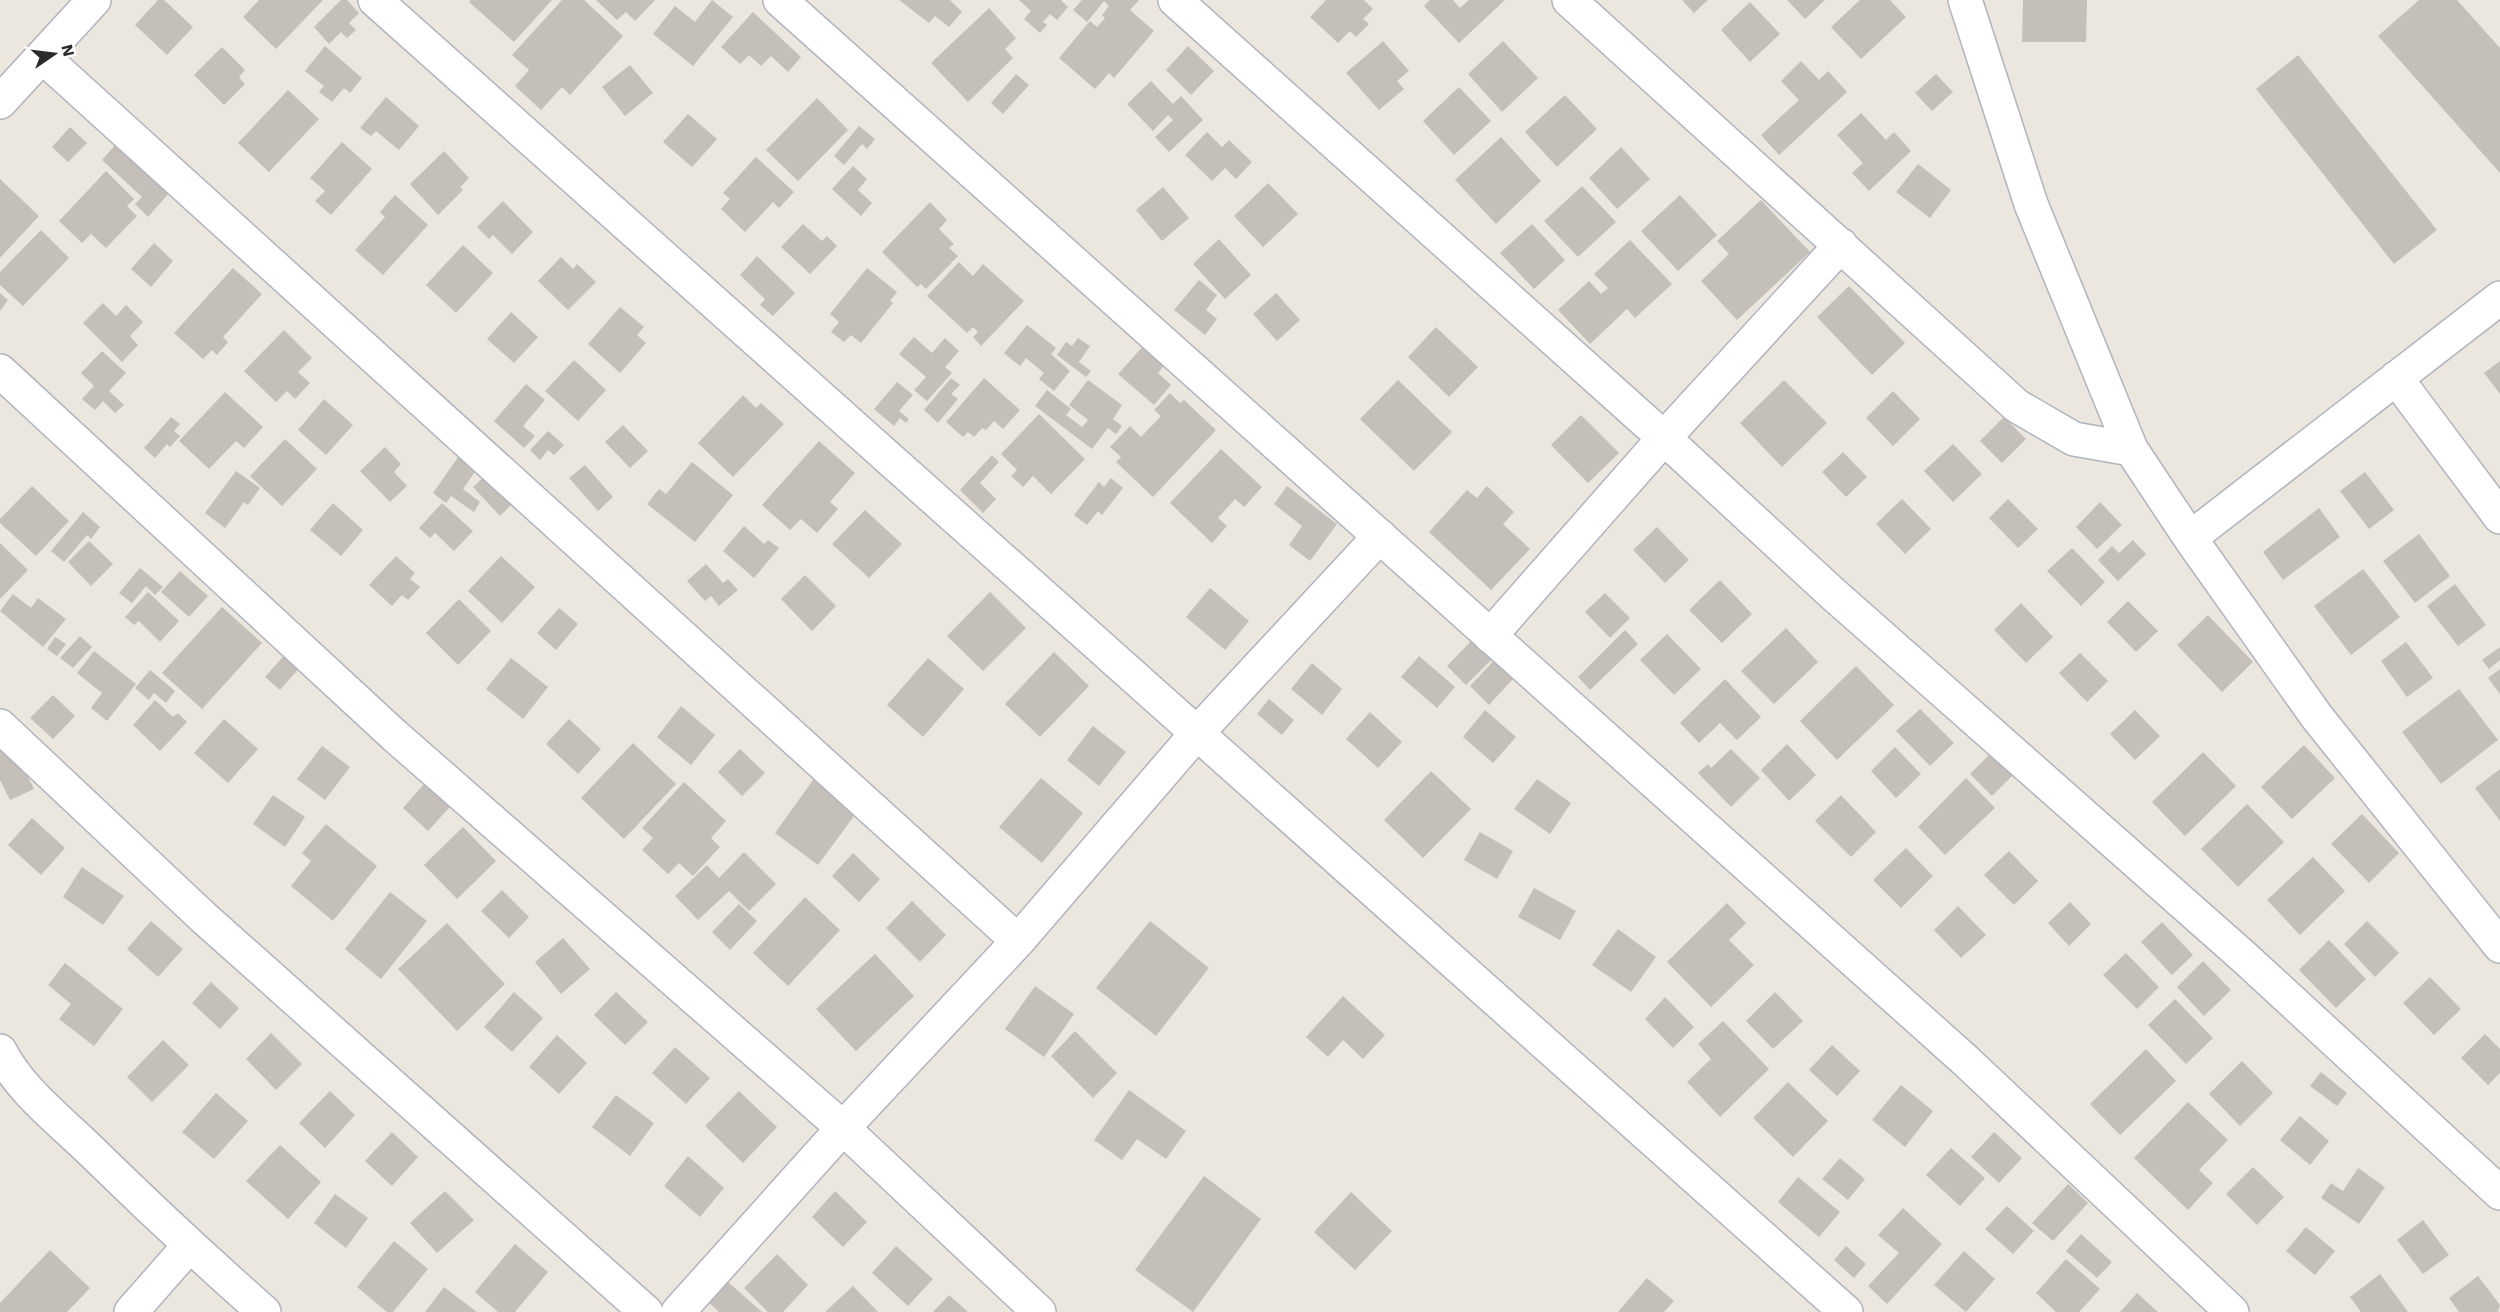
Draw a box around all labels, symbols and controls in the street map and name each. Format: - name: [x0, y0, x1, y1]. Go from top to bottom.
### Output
- north arrow: [24, 24, 84, 84]
- text: N: [57, 42, 79, 59]

